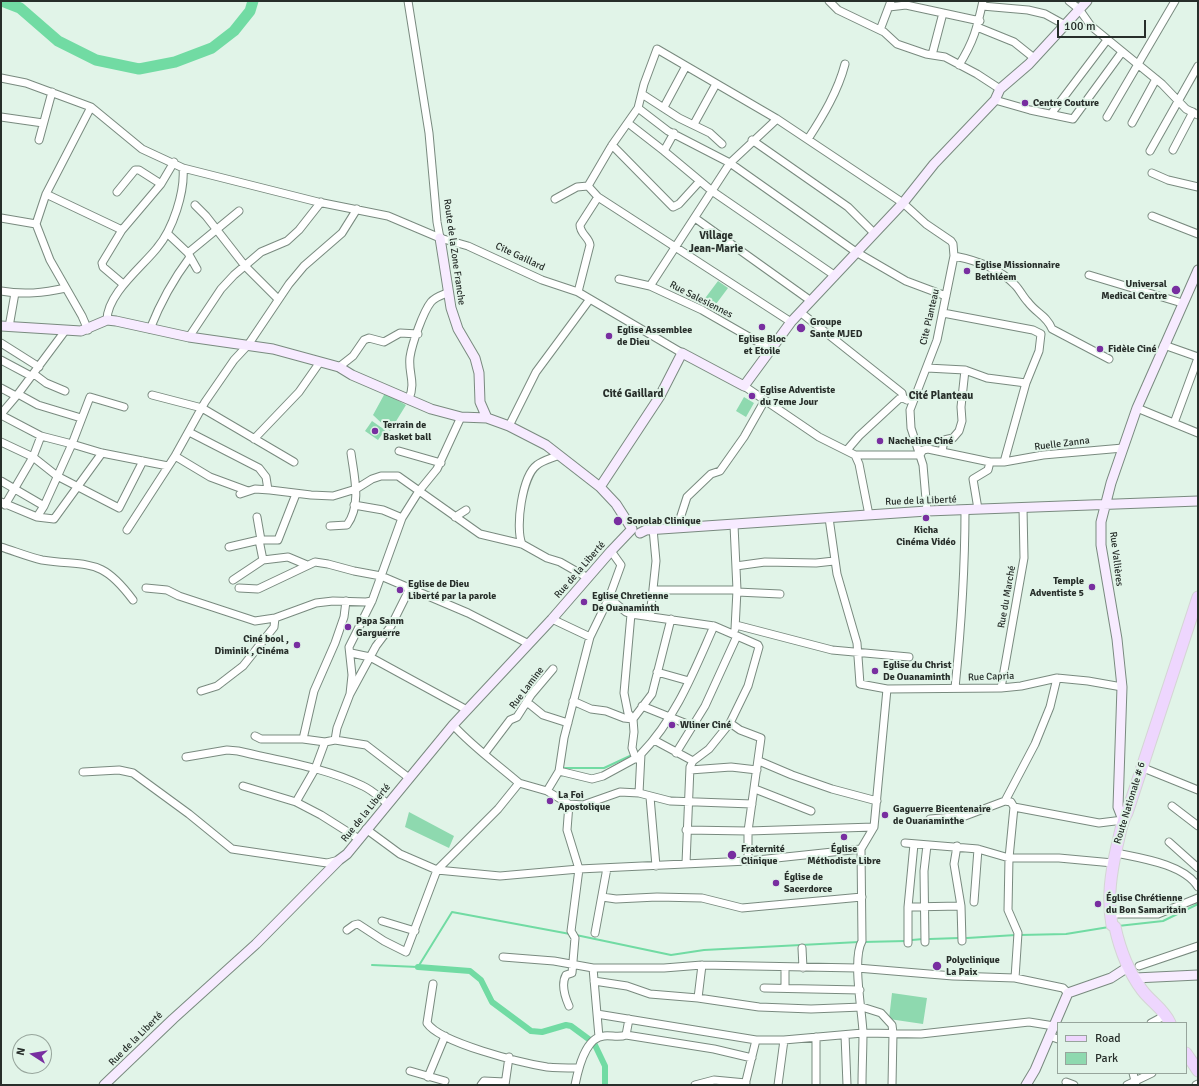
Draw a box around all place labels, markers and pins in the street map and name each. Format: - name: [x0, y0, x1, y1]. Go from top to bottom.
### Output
- place label: Centre Couture: [1033, 97, 1099, 109]
- marker: Centre Couture: [1020, 98, 1030, 108]
- place label: Eglise Missionnaire Bethléem: [975, 259, 1060, 282]
- marker: Eglise Missionnaire Bethléem: [962, 266, 972, 276]
- place label: Universal Medical Centre: [1101, 278, 1167, 302]
- marker: Universal Medical Centre: [1170, 284, 1182, 296]
- place label: Groupe Sante MJED: [810, 316, 862, 340]
- marker: Eglise Bloc et Etoile: [757, 322, 767, 332]
- marker: Groupe Sante MJED: [795, 322, 807, 334]
- place label: Eglise Assemblee de Dieu: [617, 324, 692, 348]
- marker: Eglise Assemblee de Dieu: [604, 331, 614, 341]
- place label: Eglise Bloc et Etoile: [738, 333, 786, 356]
- place label: Fidèle Ciné: [1108, 343, 1156, 355]
- marker: Fidèle Ciné: [1095, 344, 1105, 354]
- place label: Eglise Adventiste du 7eme Jour: [760, 384, 835, 408]
- marker: Eglise Adventiste du 7eme Jour: [747, 391, 757, 401]
- place label: Terrain de Basket ball: [383, 419, 431, 442]
- marker: Terrain de Basket ball: [370, 426, 380, 436]
- place label: Nacheline Ciné: [888, 435, 953, 447]
- marker: Nacheline Ciné: [875, 436, 885, 446]
- marker: Kicha Cinéma Vidéo: [921, 513, 931, 523]
- marker: Sonolab Clinique: [612, 515, 624, 527]
- place label: Sonolab Clinique: [627, 515, 701, 527]
- place label: Kicha Cinéma Vidéo: [896, 524, 956, 548]
- place label: Temple Adventiste 5: [1030, 575, 1084, 598]
- place label: Eglise de Dieu Liberté par la parole: [408, 578, 496, 602]
- marker: Temple Adventiste 5: [1087, 582, 1097, 592]
- marker: Eglise de Dieu Liberté par la parole: [395, 585, 405, 595]
- place label: Eglise Chretienne De Ouanaminth: [592, 590, 668, 614]
- marker: Eglise Chretienne De Ouanaminth: [579, 597, 589, 607]
- place label: Papa Sanm Garguerre: [356, 615, 404, 638]
- marker: Papa Sanm Garguerre: [343, 622, 353, 632]
- place label: Ciné bool , Diminik , Cinéma: [215, 633, 289, 656]
- marker: Ciné bool , Diminik , Cinéma: [292, 640, 302, 650]
- place label: Eglise du Christ De Ouanaminth: [883, 659, 951, 682]
- marker: Eglise du Christ De Ouanaminth: [870, 666, 880, 676]
- place label: Wliner Ciné: [680, 719, 731, 731]
- marker: Wliner Ciné: [667, 720, 677, 730]
- place label: La Foi Apostolique: [558, 789, 610, 812]
- marker: La Foi Apostolique: [545, 796, 555, 806]
- place label: Gaguerre Bicentenaire de Ouanaminthe: [893, 803, 991, 826]
- marker: Gaguerre Bicentenaire de Ouanaminthe: [880, 810, 890, 820]
- marker: Église Méthodiste Libre: [839, 832, 849, 842]
- place label: Fraternité Clinique: [741, 843, 785, 866]
- place label: Église Méthodiste Libre: [807, 843, 881, 866]
- marker: Fraternité Clinique: [726, 849, 738, 861]
- place label: Église de Sacerdorce: [784, 871, 832, 894]
- marker: Église de Sacerdorce: [771, 878, 781, 888]
- place label: Église Chrétienne du Bon Samaritain: [1106, 892, 1186, 916]
- marker: Église Chrétienne du Bon Samaritain: [1093, 899, 1103, 909]
- place label: Polyclinique La Paix: [946, 954, 1000, 978]
- marker: Polyclinique La Paix: [931, 960, 943, 972]

